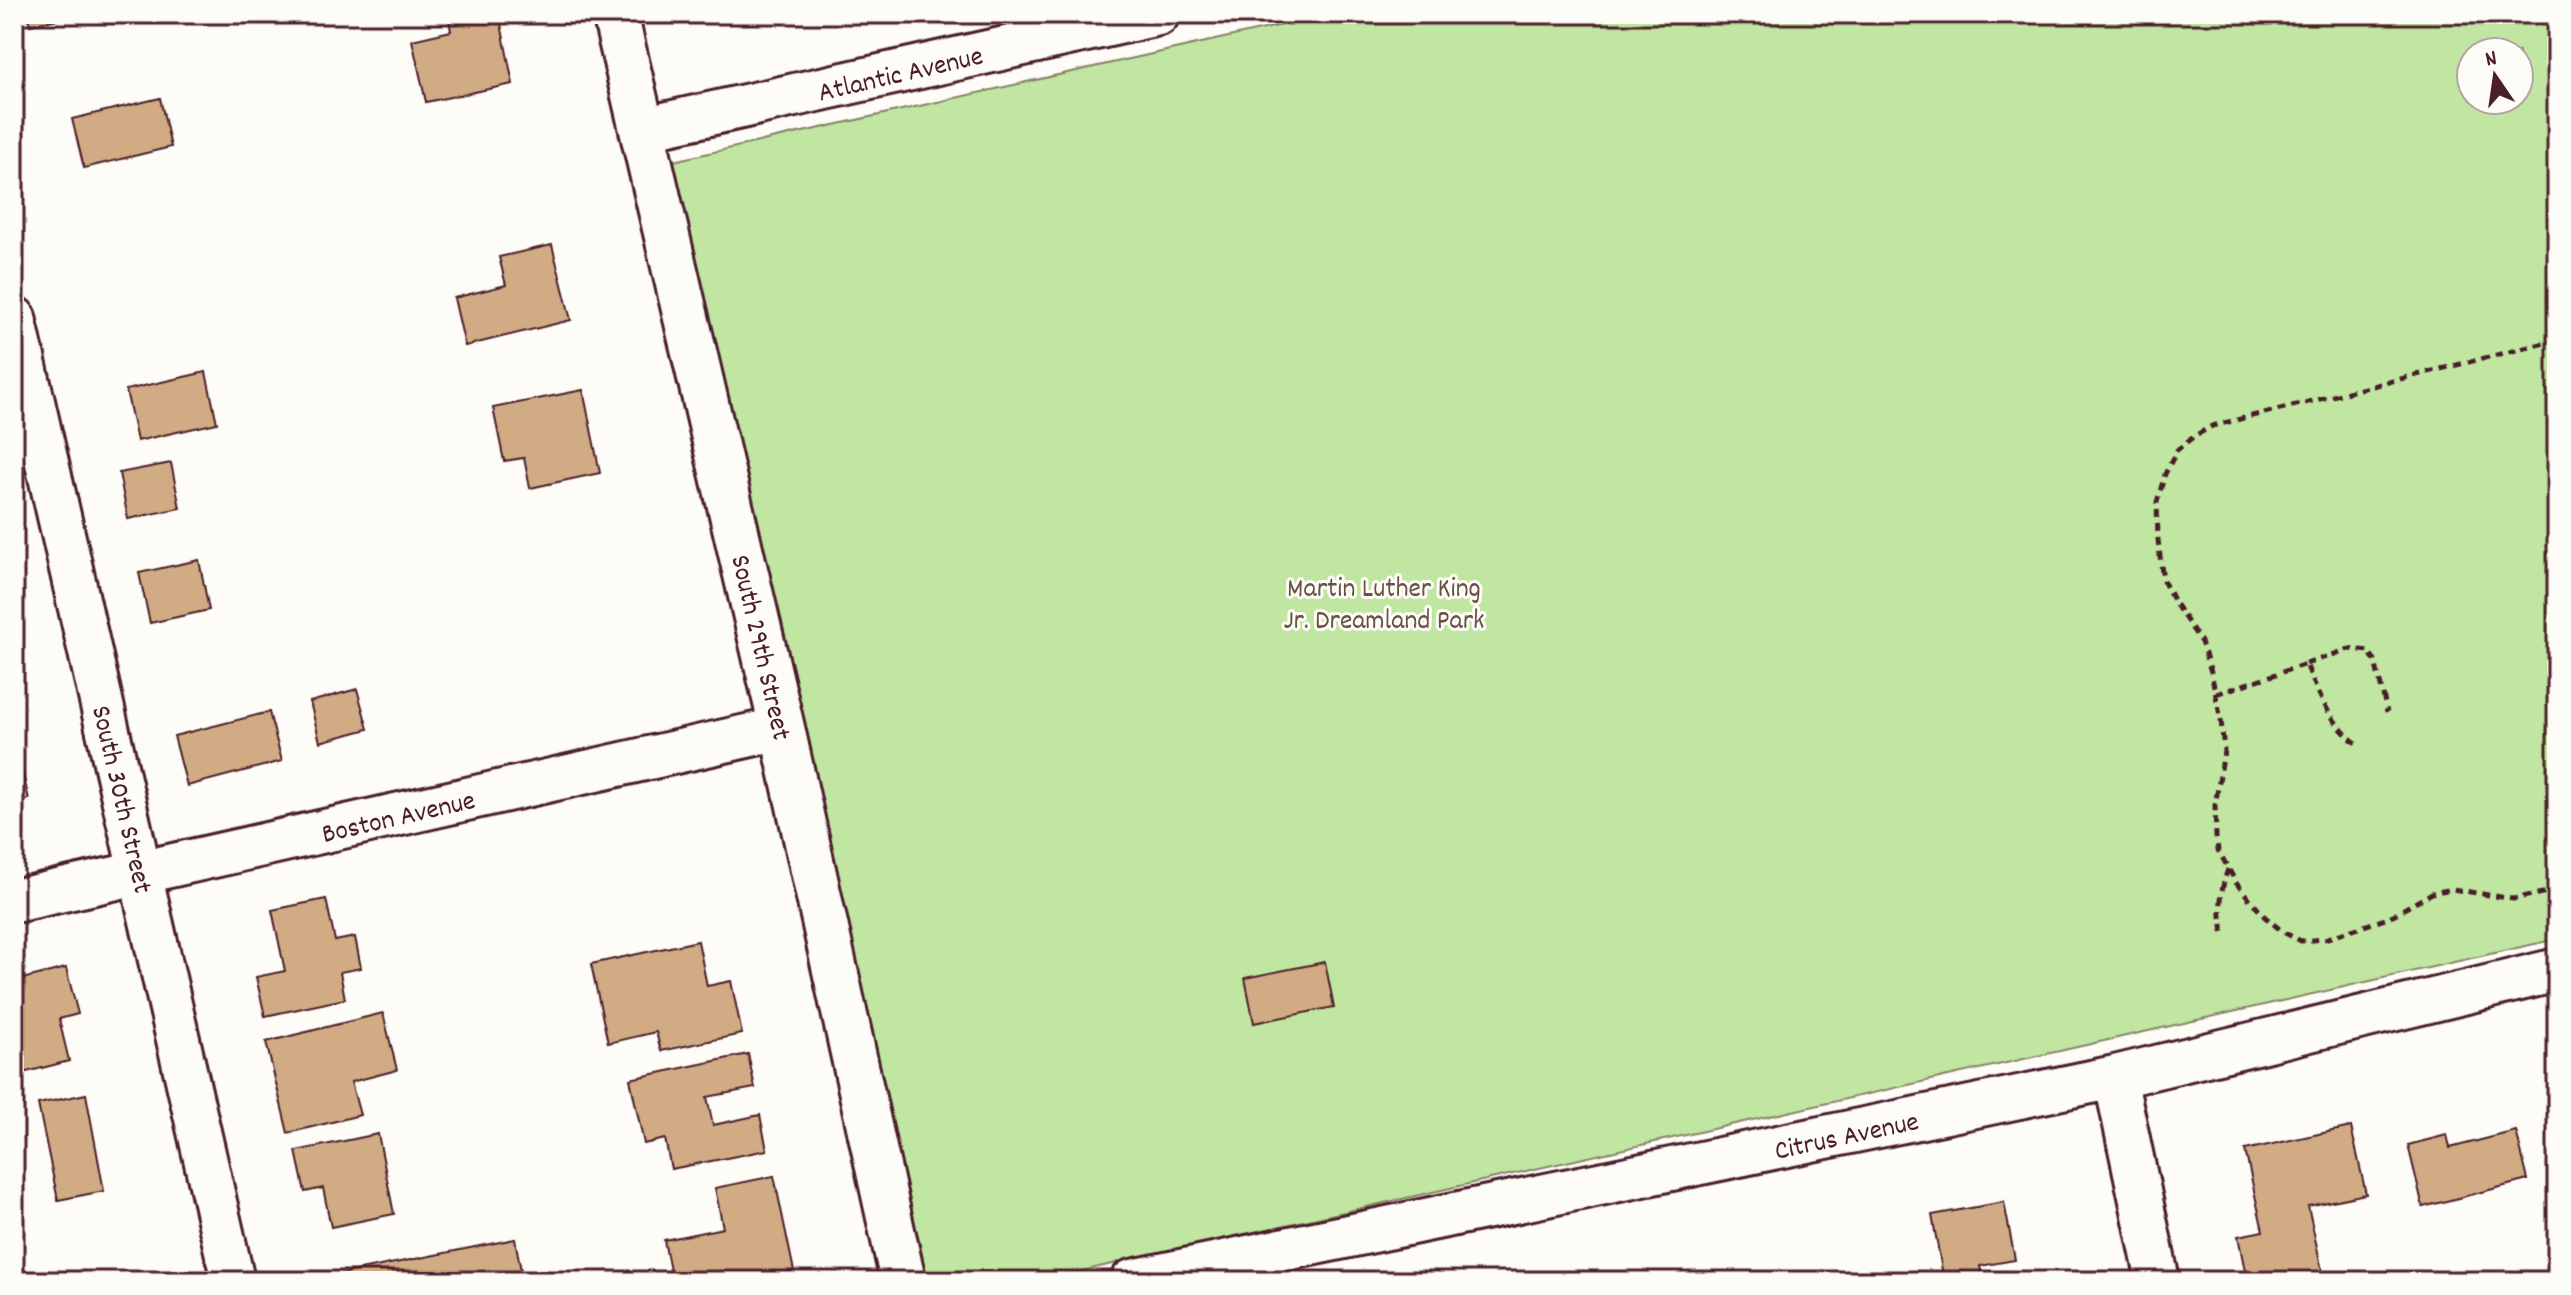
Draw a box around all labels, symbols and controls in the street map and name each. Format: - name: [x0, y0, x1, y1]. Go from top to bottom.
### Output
- north arrow: [2455, 36, 2535, 116]
- street label: Atlantic Avenue: [815, 38, 988, 115]
- text: N: [2483, 44, 2500, 76]
- street label: South 29th Street: [717, 551, 799, 745]
- park label: Martin Luther King Jr. Dreamland Park: [1283, 571, 1485, 643]
- street label: South 30th Street: [78, 702, 160, 898]
- street label: Boston Avenue: [318, 783, 480, 857]
- street label: Citrus Avenue: [1771, 1104, 1923, 1174]

